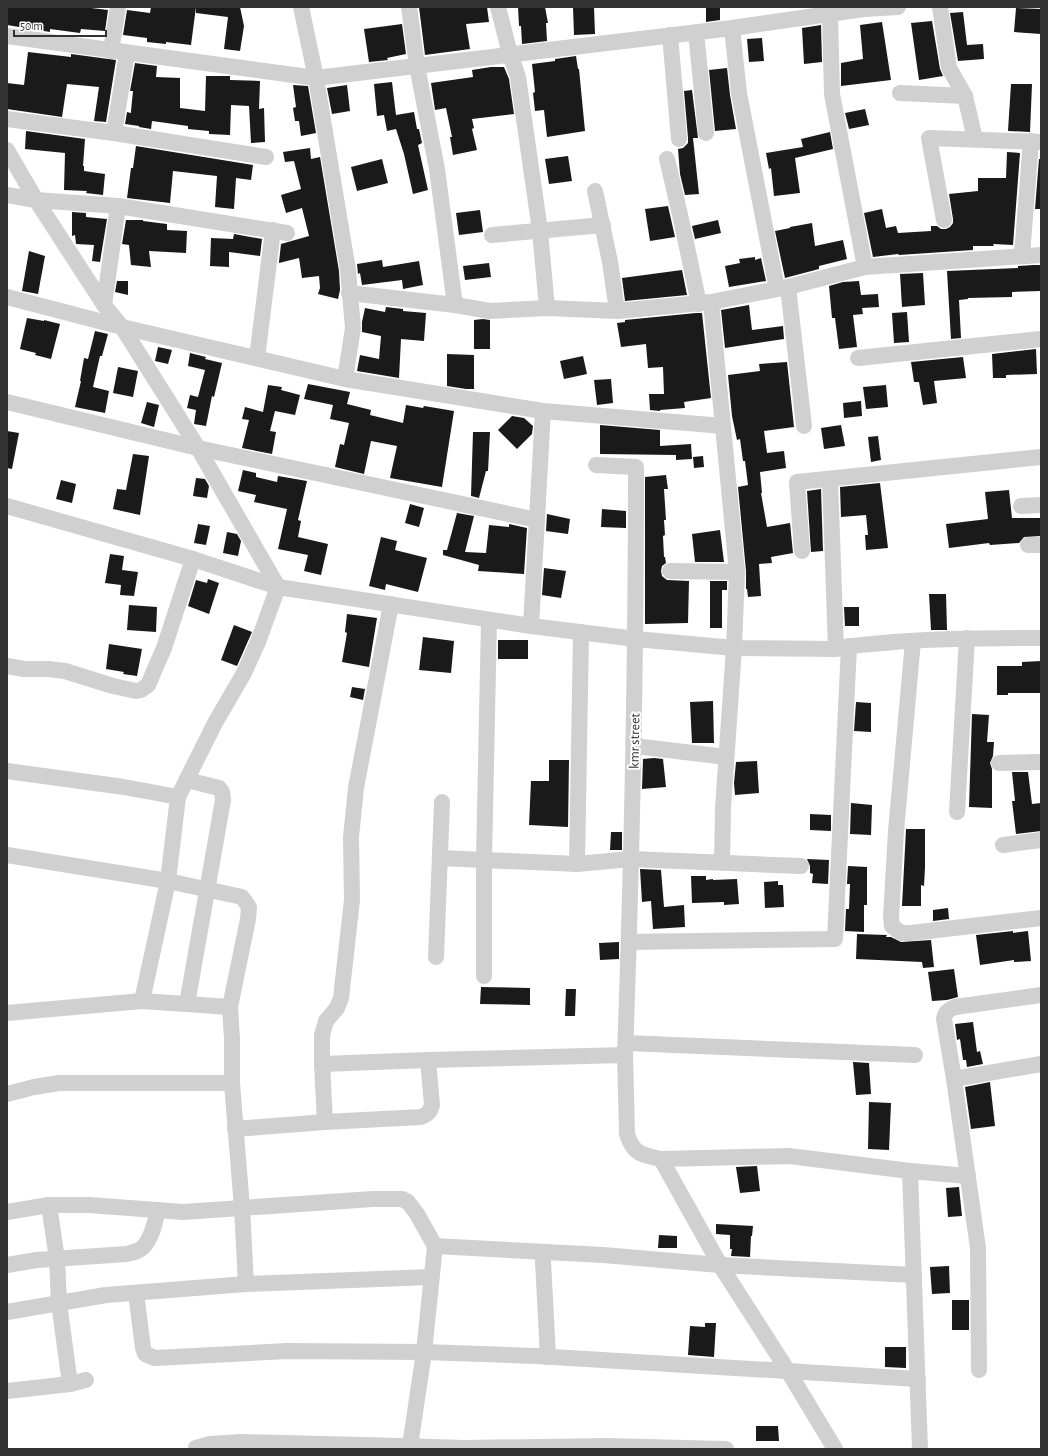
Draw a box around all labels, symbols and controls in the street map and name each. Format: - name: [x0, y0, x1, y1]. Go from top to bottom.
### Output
- scale bar: [14, 12, 106, 38]
- text: 50 m: [20, 20, 43, 32]
- street label: kmr street: [628, 712, 642, 769]

